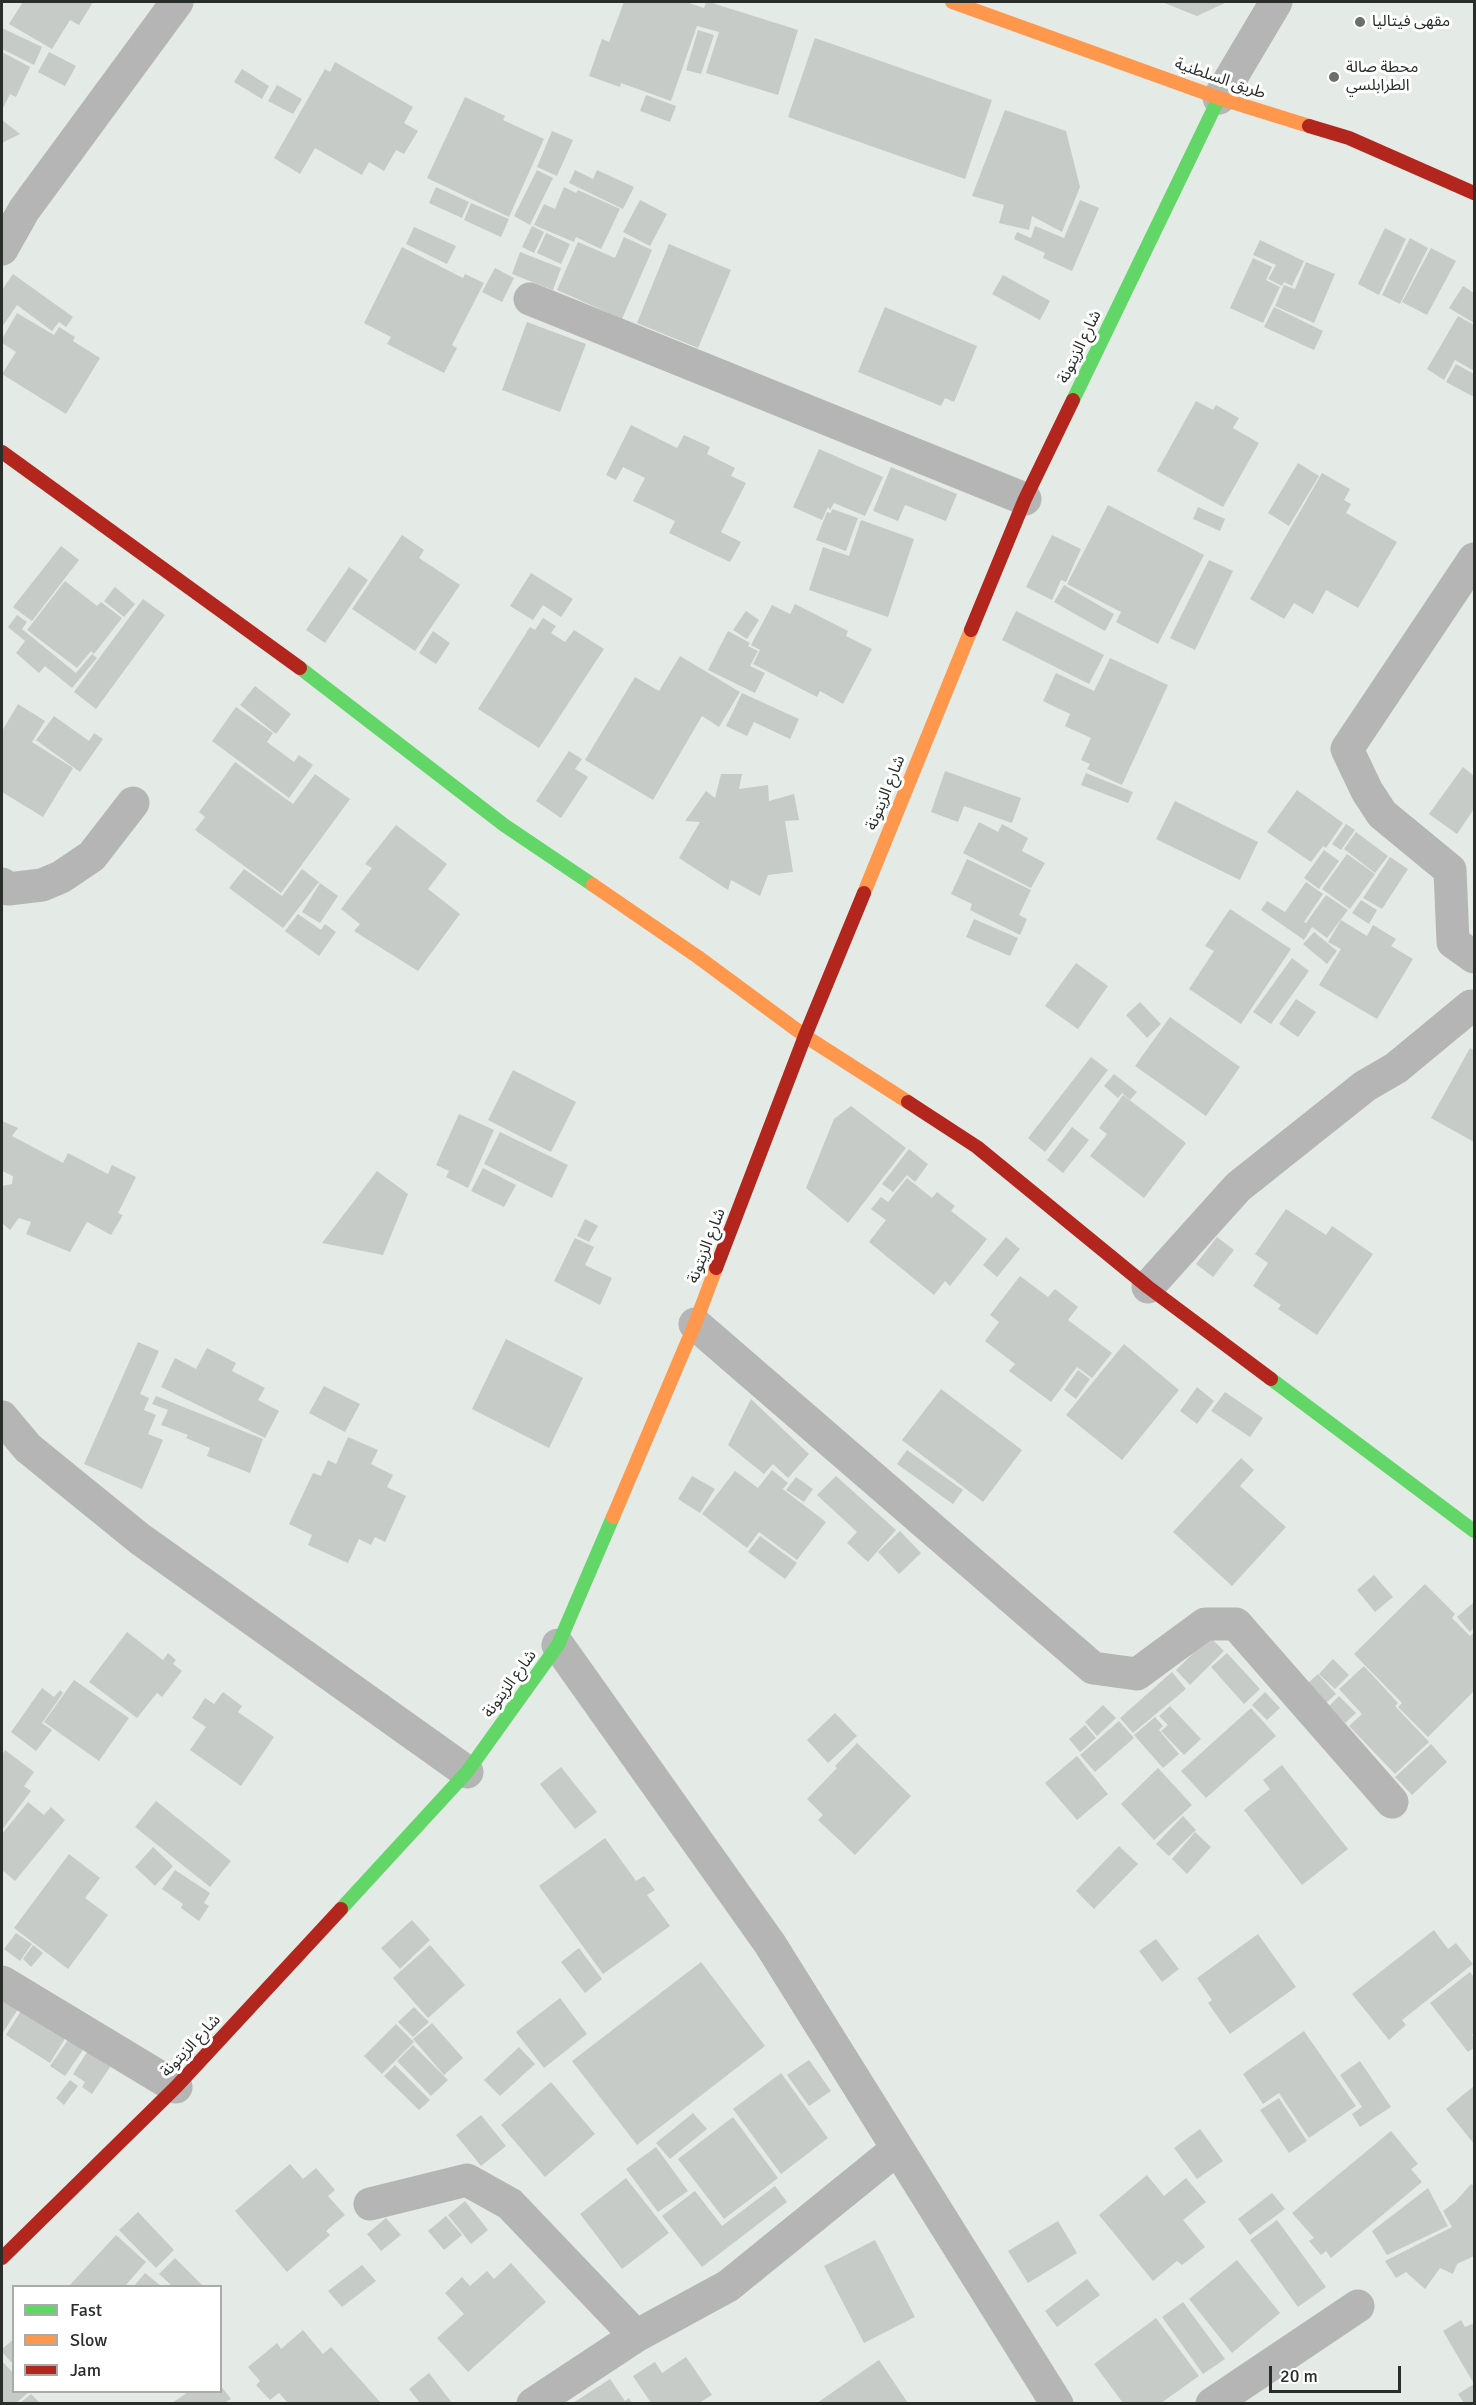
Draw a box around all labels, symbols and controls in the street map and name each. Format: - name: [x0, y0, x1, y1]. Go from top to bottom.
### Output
- place label: مقهى فيتاليا: [1372, 12, 1450, 32]
- marker: مقهى فيتاليا: [1353, 15, 1367, 29]
- street label: طريق السلطنية: [1172, 54, 1268, 104]
- place label: محطة صالة الطرابلسي: [1346, 58, 1418, 96]
- marker: محطة صالة الطرابلسي: [1327, 70, 1341, 84]
- street label: شارع الزيتونة: [1054, 307, 1106, 387]
- street label: شارع الزيتونة: [862, 753, 910, 833]
- street label: شارع الزيتونة: [684, 1206, 730, 1286]
- street label: شارع الزيتونة: [479, 1646, 541, 1722]
- street label: شارع الزيتونة: [157, 2011, 225, 2081]
- legend: [12, 2285, 222, 2393]
- text: Fast: [70, 2299, 102, 2321]
- text: Slow: [70, 2329, 107, 2351]
- scale bar: [1272, 2354, 1404, 2392]
- text: Jam: [70, 2359, 101, 2381]
- text: 20 m: [1280, 2365, 1318, 2387]

